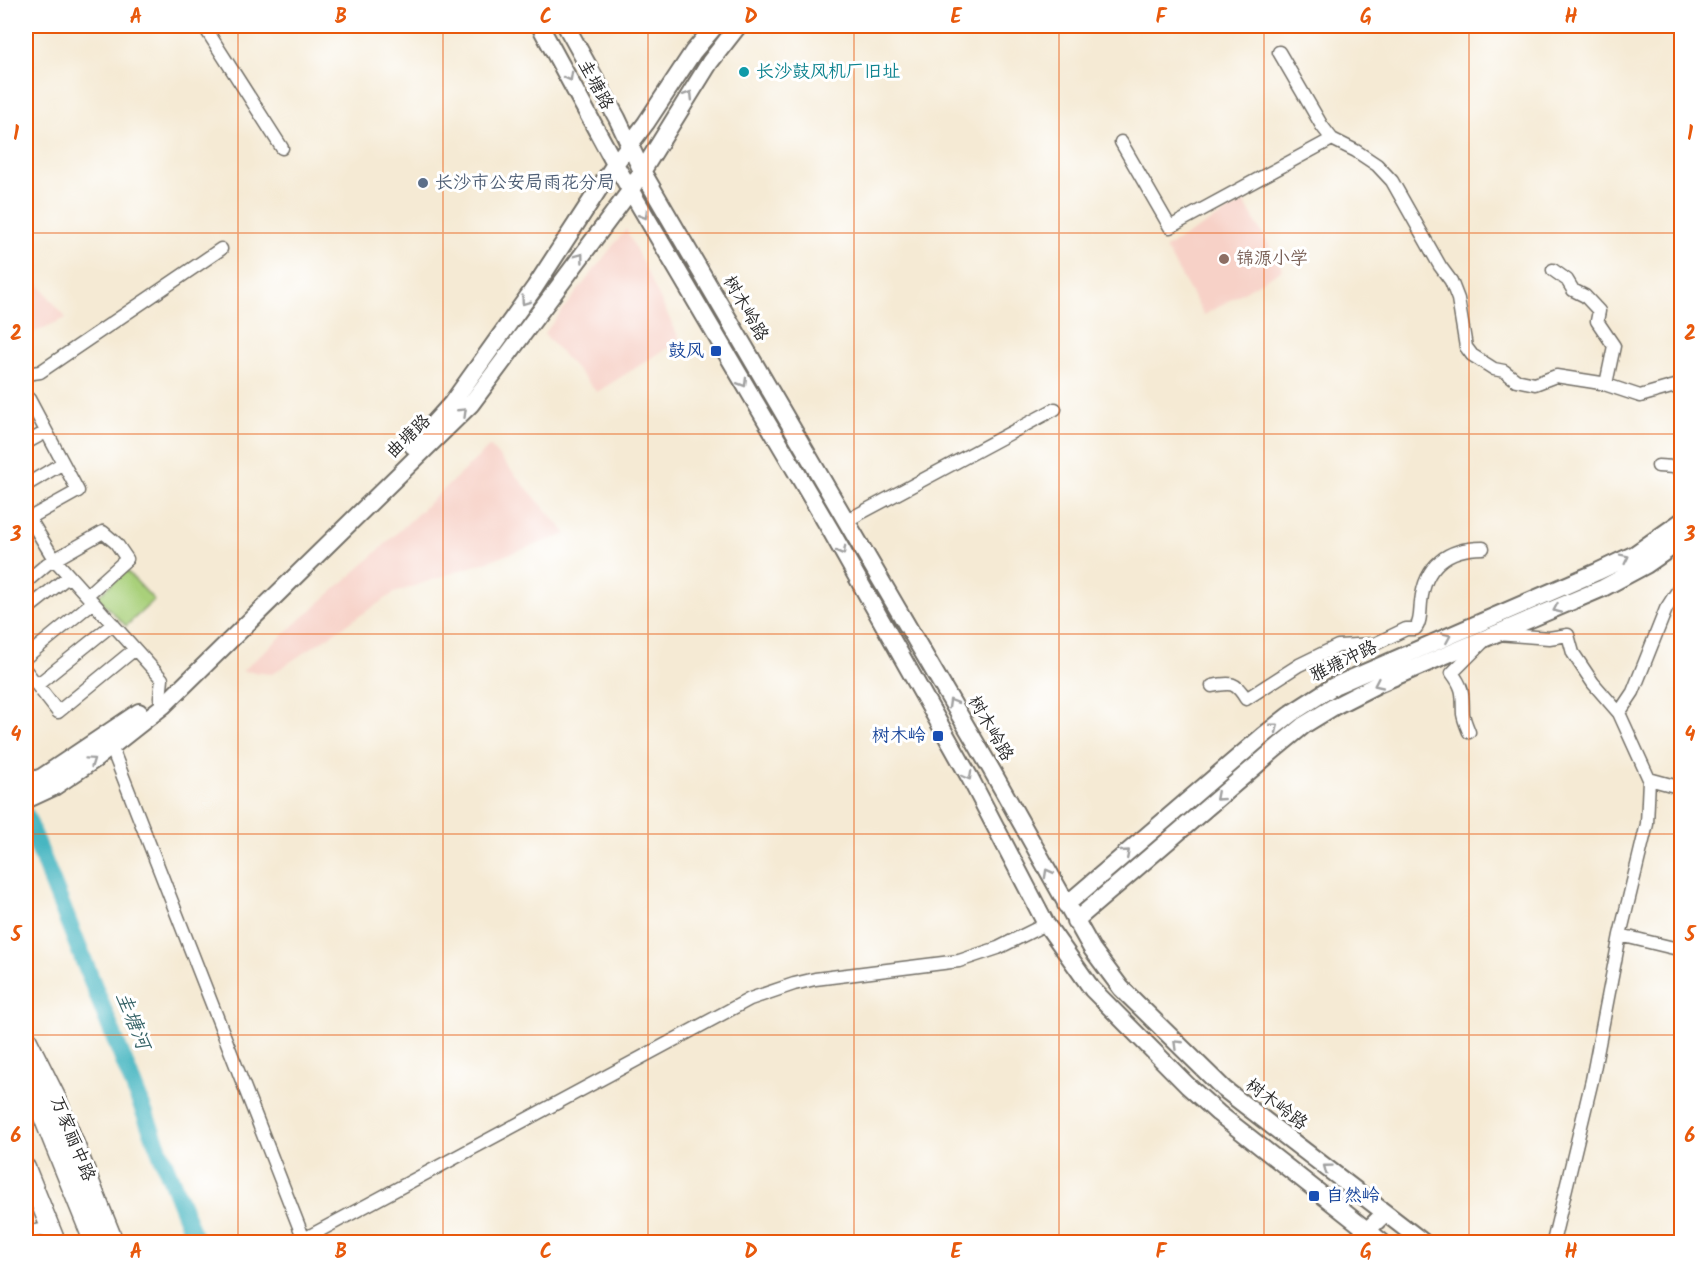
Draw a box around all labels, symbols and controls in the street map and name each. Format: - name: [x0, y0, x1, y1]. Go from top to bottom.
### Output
- text: A: [130, 2, 142, 34]
- text: B: [335, 2, 347, 34]
- text: C: [540, 2, 552, 34]
- text: D: [744, 2, 758, 34]
- text: E: [950, 2, 962, 34]
- text: F: [1156, 2, 1168, 34]
- text: G: [1360, 2, 1372, 34]
- text: H: [1564, 2, 1578, 34]
- street label: 圭塘路: [570, 54, 620, 116]
- place label: 长沙鼓风机厂旧址: [756, 58, 900, 87]
- marker: 长沙鼓风机厂旧址: [737, 65, 751, 79]
- one-way arrow: [562, 70, 573, 81]
- one-way arrow: [682, 91, 693, 102]
- text: 1: [13, 119, 19, 151]
- text: 1: [1687, 119, 1693, 151]
- place label: 长沙市公安局雨花分局: [435, 169, 615, 198]
- marker: 长沙市公安局雨花分局: [416, 176, 430, 190]
- one-way arrow: [637, 209, 648, 219]
- place label: 锦源小学: [1236, 245, 1308, 274]
- marker: 锦源小学: [1217, 252, 1231, 266]
- one-way arrow: [573, 253, 584, 264]
- street label: 树木岭路: [714, 271, 776, 347]
- one-way arrow: [521, 294, 532, 305]
- text: 2: [10, 319, 22, 351]
- text: 2: [1684, 319, 1696, 351]
- place label: 鼓风: [668, 337, 704, 366]
- marker: 鼓风: [709, 344, 723, 358]
- one-way arrow: [736, 377, 748, 387]
- street label: 曲塘路: [380, 408, 438, 466]
- one-way arrow: [455, 409, 466, 420]
- text: 3: [10, 520, 22, 552]
- text: 3: [1684, 520, 1696, 552]
- one-way arrow: [835, 545, 846, 555]
- one-way arrow: [1619, 554, 1630, 566]
- one-way arrow: [1553, 601, 1564, 613]
- one-way arrow: [1440, 632, 1451, 644]
- street label: 雅塘冲路: [1305, 633, 1383, 691]
- one-way arrow: [1373, 677, 1384, 689]
- street label: 树木岭路: [959, 691, 1021, 767]
- one-way arrow: [948, 699, 959, 709]
- text: 4: [11, 720, 22, 752]
- text: 4: [1685, 720, 1696, 752]
- place label: 树木岭: [872, 722, 926, 751]
- one-way arrow: [1268, 723, 1279, 734]
- marker: 树木岭: [931, 729, 945, 743]
- one-way arrow: [85, 757, 96, 768]
- one-way arrow: [961, 770, 972, 780]
- one-way arrow: [1215, 789, 1226, 800]
- one-way arrow: [1119, 849, 1130, 860]
- one-way arrow: [1044, 869, 1055, 879]
- text: 5: [10, 920, 23, 952]
- text: 5: [1684, 920, 1697, 952]
- water label: 圭塘河: [106, 987, 159, 1058]
- one-way arrow: [1174, 1040, 1184, 1051]
- street label: 树木岭路: [1239, 1072, 1313, 1138]
- street label: 万家丽中路: [42, 1092, 102, 1186]
- text: 6: [11, 1121, 22, 1153]
- text: 6: [1685, 1121, 1696, 1153]
- one-way arrow: [1323, 1164, 1334, 1175]
- place label: 自然岭: [1326, 1182, 1380, 1211]
- marker: 自然岭: [1307, 1189, 1321, 1203]
- text: A: [130, 1237, 142, 1268]
- text: B: [335, 1237, 347, 1268]
- text: C: [540, 1237, 552, 1268]
- text: D: [744, 1237, 758, 1268]
- text: E: [950, 1237, 962, 1268]
- text: F: [1156, 1237, 1168, 1268]
- text: G: [1360, 1237, 1372, 1268]
- text: H: [1564, 1237, 1578, 1268]

